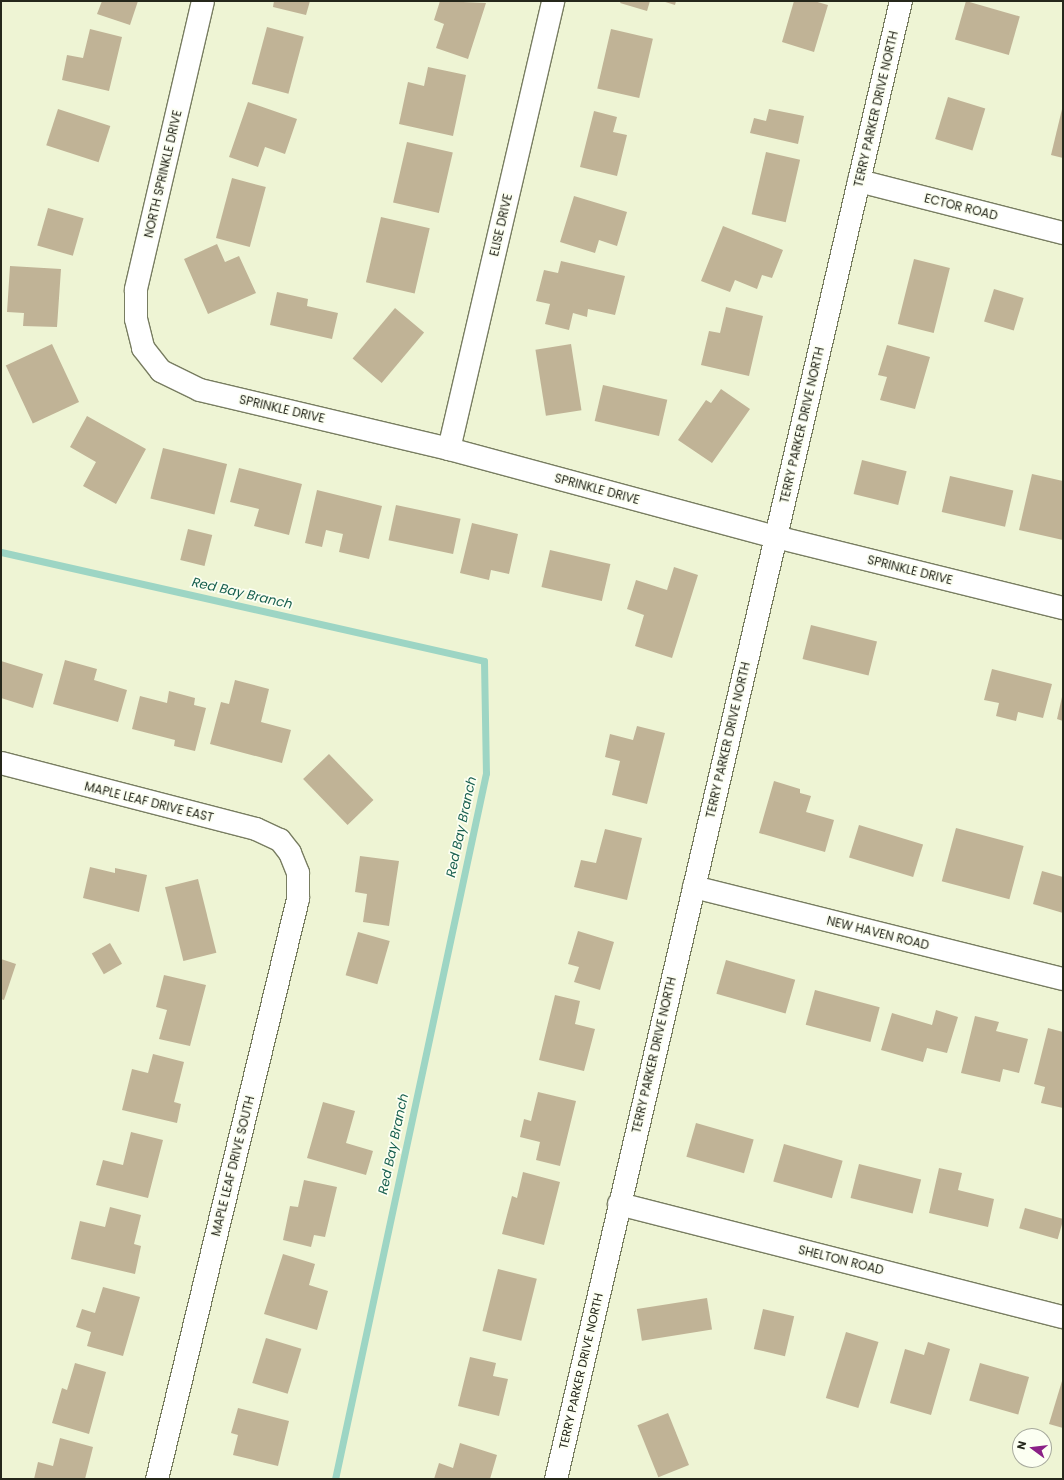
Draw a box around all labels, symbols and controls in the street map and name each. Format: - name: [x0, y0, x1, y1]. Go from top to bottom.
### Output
- street label: TERRY PARKER DRIVE NORTH: [851, 30, 901, 188]
- street label: NORTH SPRINKLE DRIVE: [141, 109, 185, 239]
- street label: ECTOR ROAD: [923, 191, 999, 223]
- street label: ELISE DRIVE: [487, 192, 515, 258]
- street label: TERRY PARKER DRIVE NORTH: [777, 346, 827, 504]
- street label: SPRINKLE DRIVE: [238, 392, 326, 426]
- street label: SPRINKLE DRIVE: [553, 471, 641, 507]
- street label: SPRINKLE DRIVE: [866, 552, 954, 588]
- water label: Red Bay Branch: [190, 575, 294, 613]
- street label: TERRY PARKER DRIVE NORTH: [703, 661, 753, 819]
- water label: Red Bay Branch: [444, 775, 480, 879]
- street label: MAPLE LEAF DRIVE EAST: [83, 779, 215, 825]
- street label: NEW HAVEN ROAD: [825, 913, 931, 953]
- street label: TERRY PARKER DRIVE NORTH: [629, 976, 679, 1134]
- water label: Red Bay Branch: [376, 1092, 412, 1196]
- street label: MAPLE LEAF DRIVE SOUTH: [209, 1094, 257, 1238]
- street label: SHELTON ROAD: [797, 1242, 885, 1278]
- street label: TERRY PARKER DRIVE NORTH: [556, 1292, 606, 1450]
- north arrow: [1012, 1428, 1052, 1468]
- text: N: [1013, 1439, 1030, 1451]

